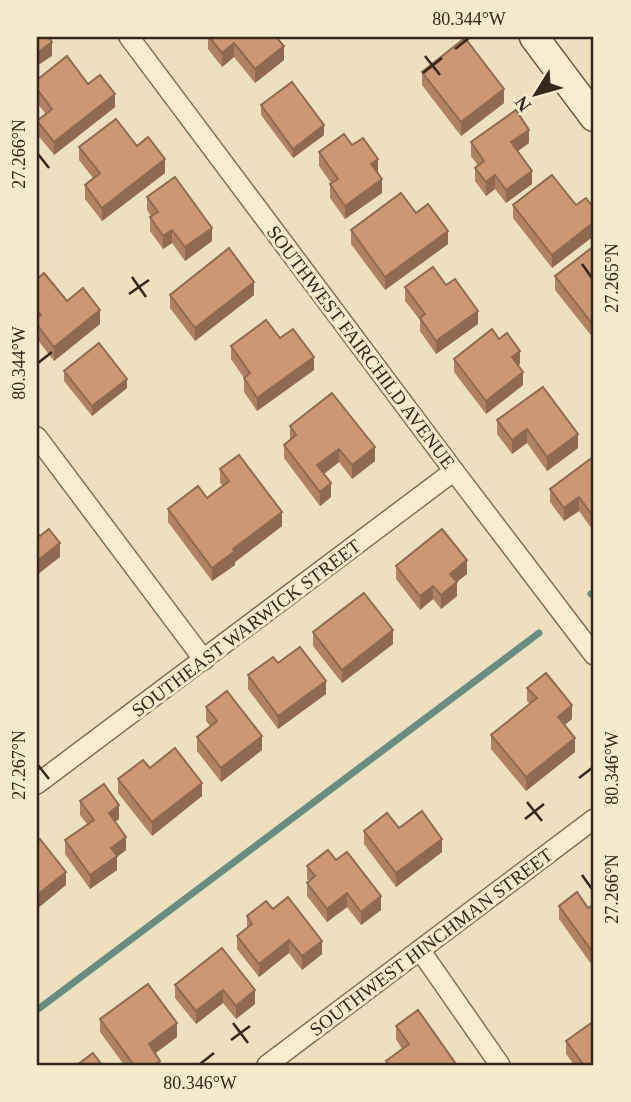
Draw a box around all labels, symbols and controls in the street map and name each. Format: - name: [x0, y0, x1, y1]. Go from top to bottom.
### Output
- text: 80.344°W: [432, 9, 506, 29]
- north arrow: [502, 60, 572, 130]
- text: N: [510, 92, 535, 116]
- text: 27.266°N: [9, 119, 29, 189]
- street label: SOUTHWEST FAIRCHILD AVENUE: [263, 221, 459, 473]
- text: 27.265°N: [602, 243, 622, 313]
- text: 80.344°W: [9, 326, 29, 400]
- street label: SOUTHEAST WARWICK STREET: [127, 535, 365, 721]
- text: 27.267°N: [9, 730, 29, 800]
- text: 80.346°W: [602, 731, 622, 805]
- street label: SOUTHWEST HINCHMAN STREET: [306, 844, 557, 1040]
- text: 27.266°N: [602, 854, 622, 924]
- text: 80.346°W: [163, 1073, 237, 1093]

